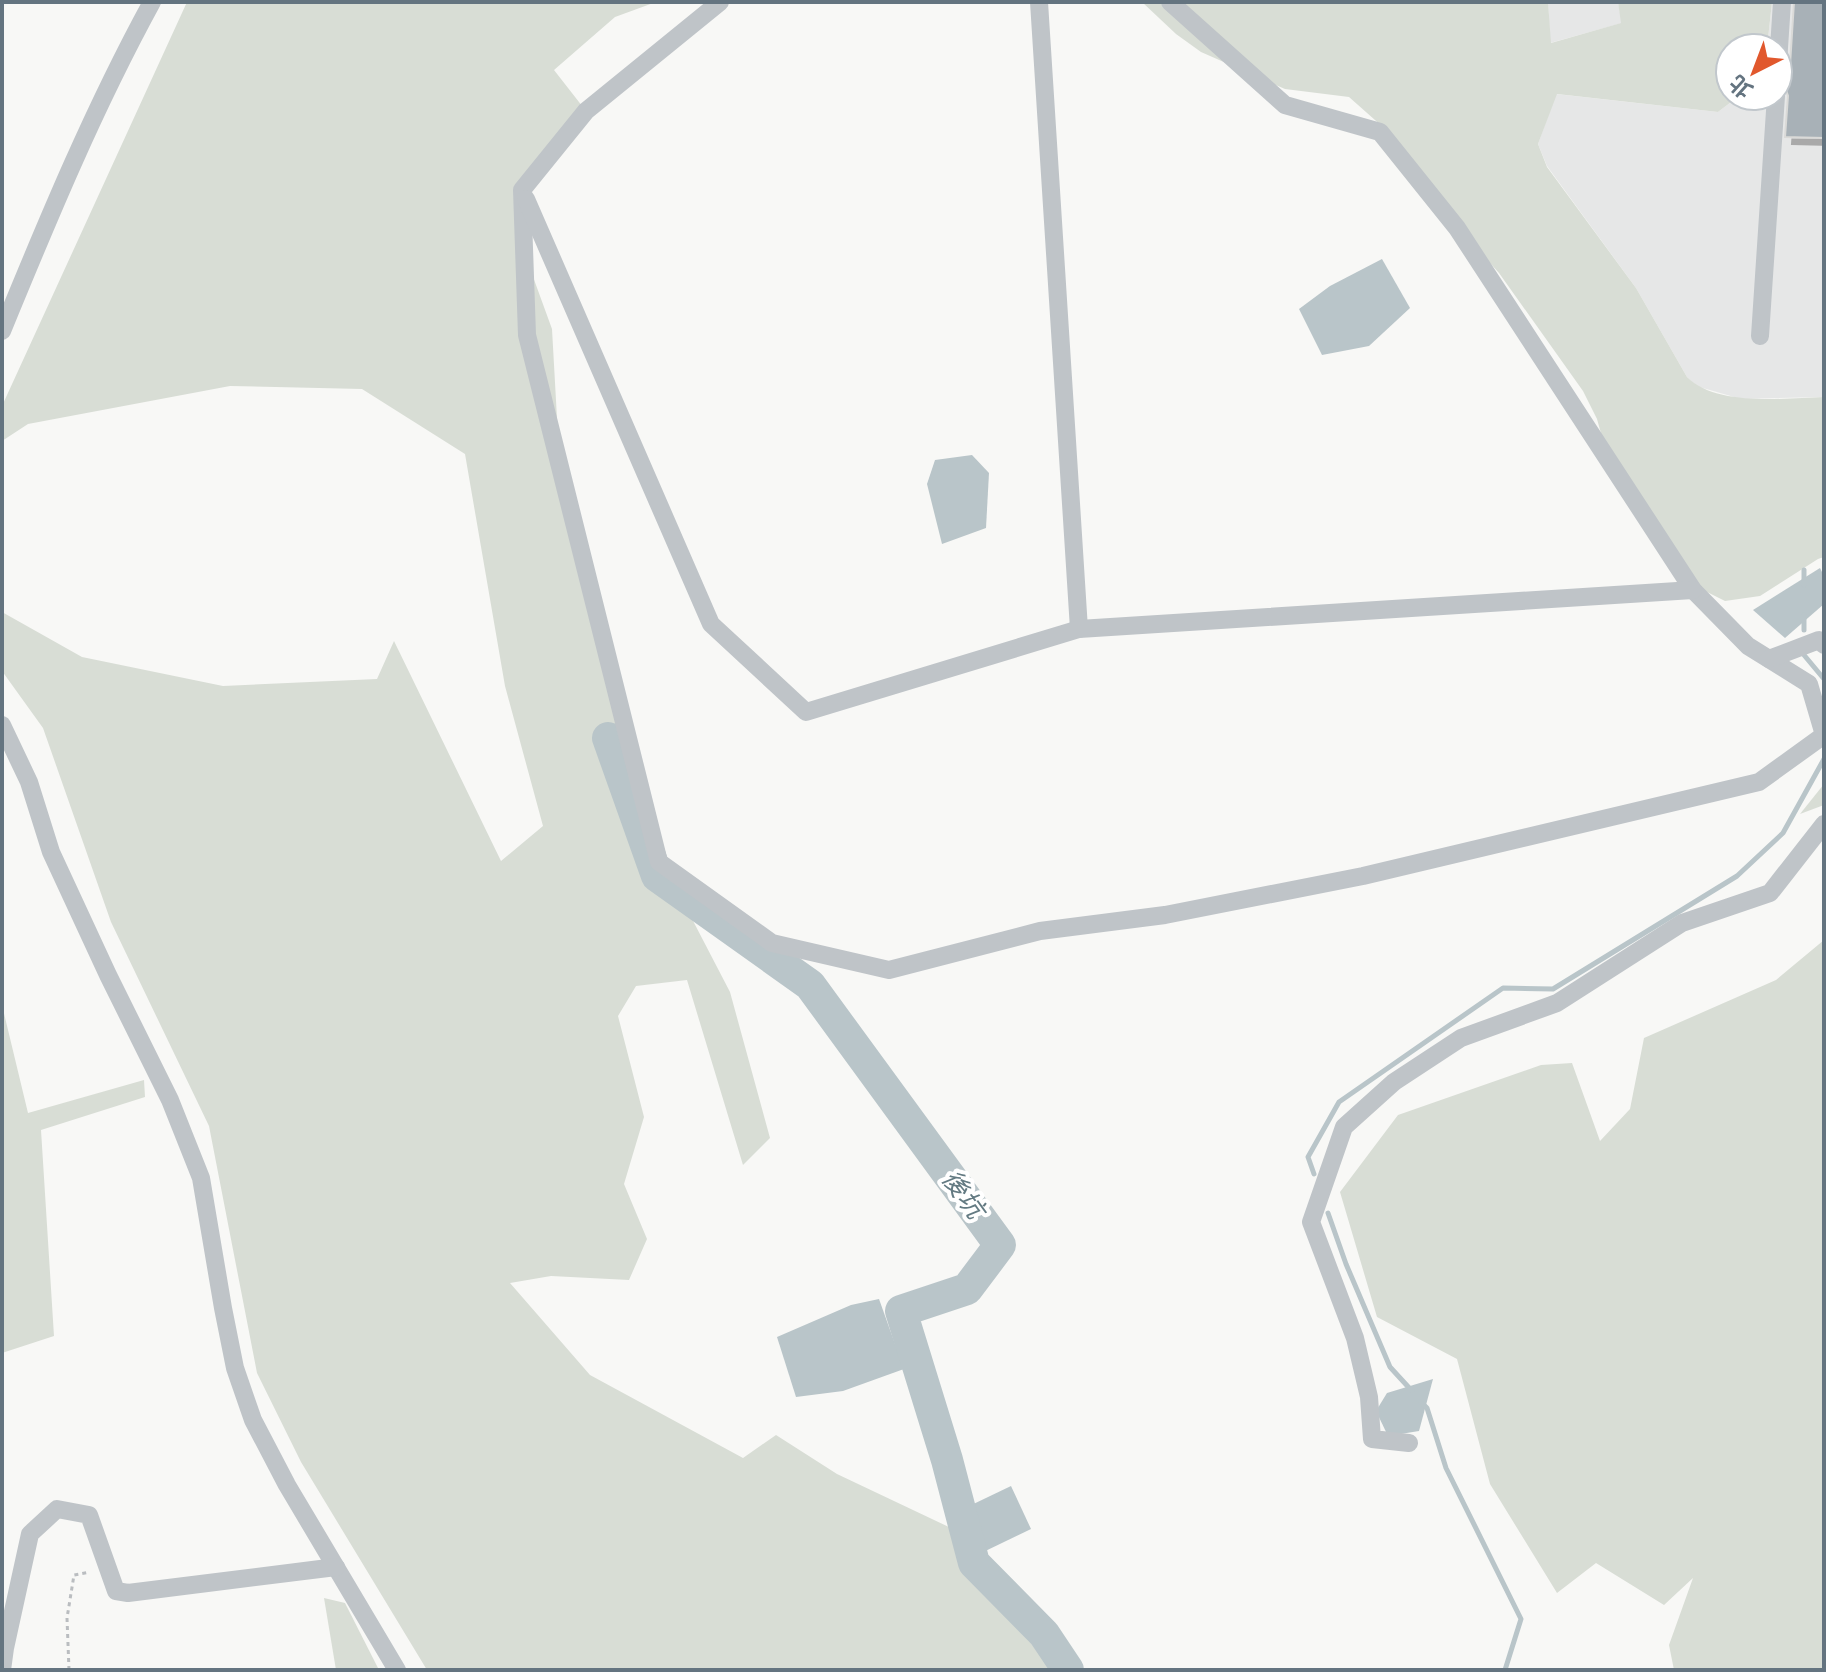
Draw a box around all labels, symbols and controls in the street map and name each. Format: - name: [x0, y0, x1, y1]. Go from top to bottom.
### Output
- north arrow: [1714, 32, 1794, 112]
- text: 北: [1724, 69, 1758, 103]
- water label: 後坑: [935, 1164, 993, 1227]

